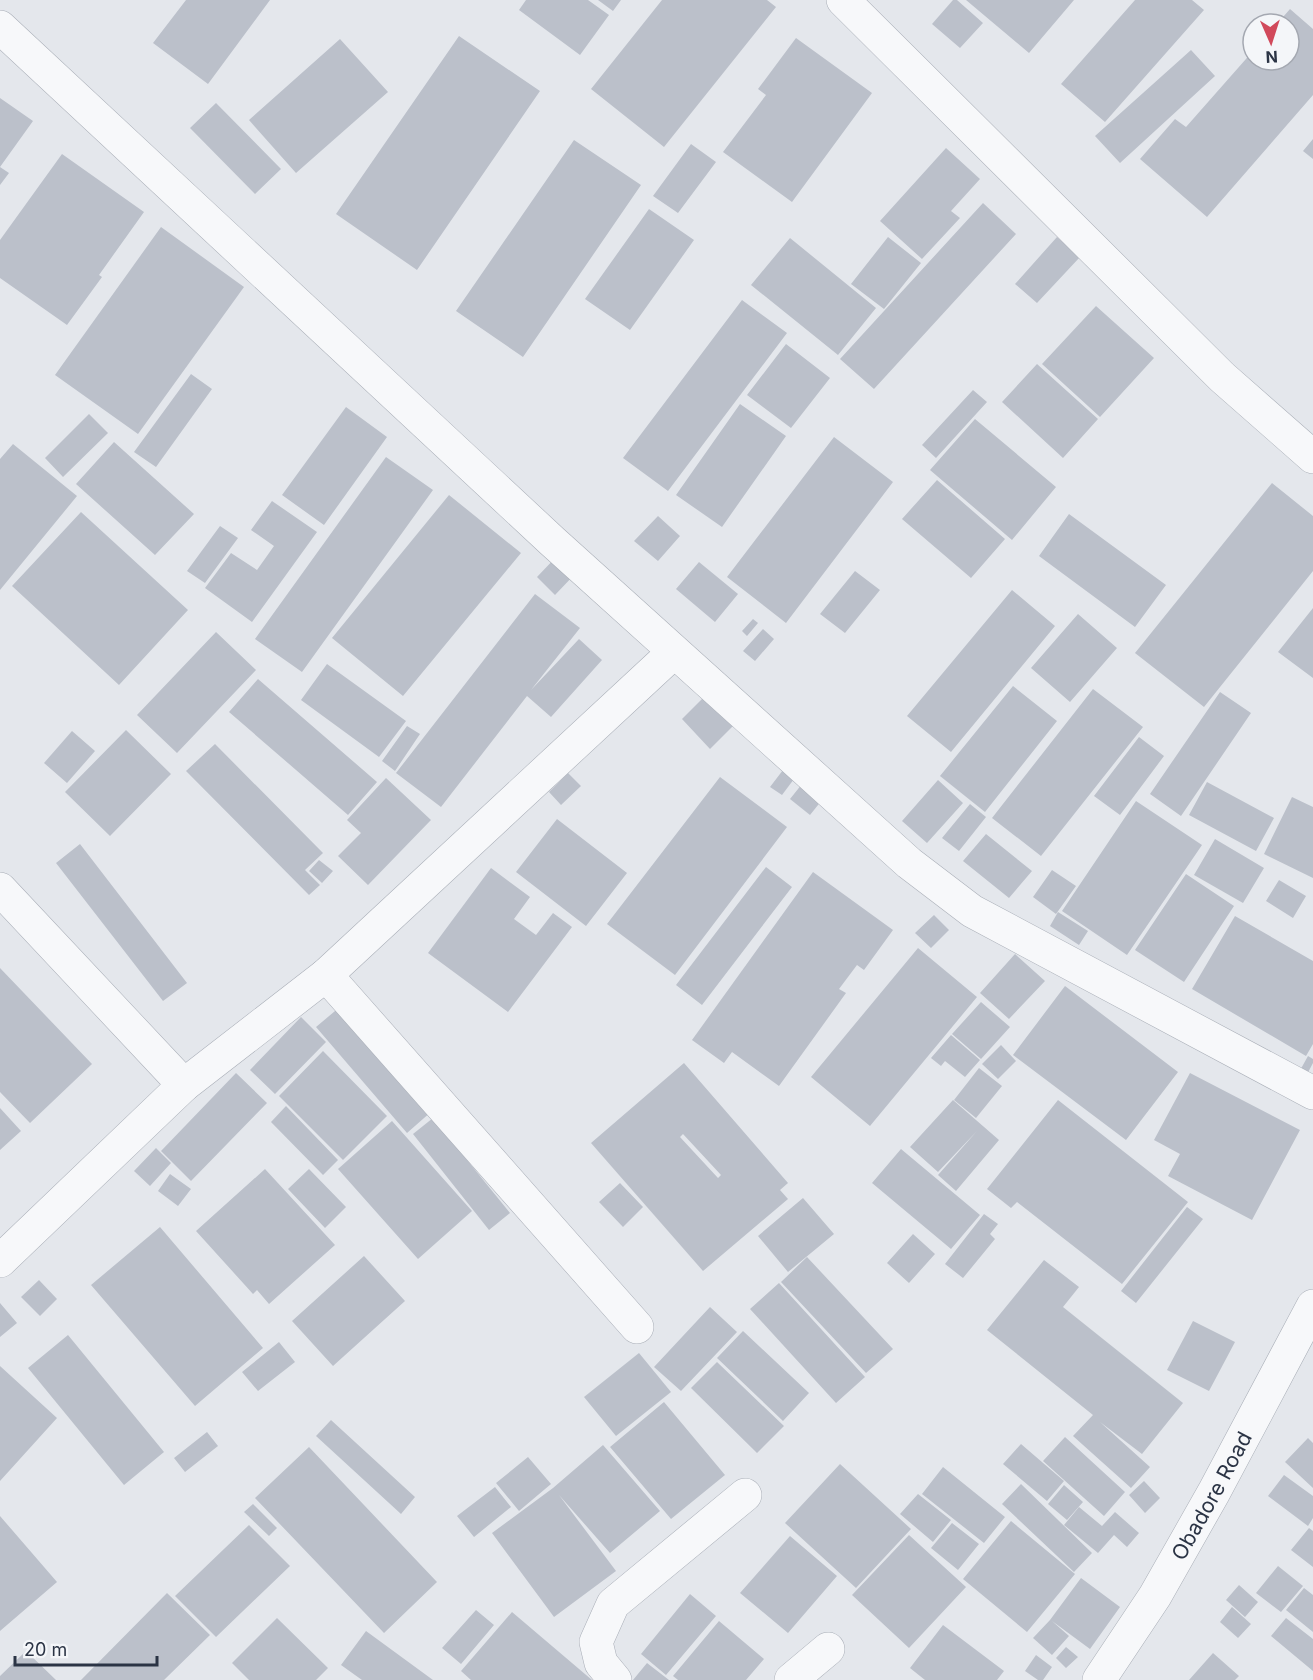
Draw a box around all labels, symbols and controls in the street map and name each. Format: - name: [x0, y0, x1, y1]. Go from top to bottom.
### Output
- north arrow: [1241, 12, 1301, 72]
- text: N: [1265, 47, 1278, 67]
- street label: Obadore Road: [1166, 1427, 1256, 1564]
- scale bar: [15, 1629, 158, 1667]
- text: 20 m: [24, 1639, 67, 1660]

